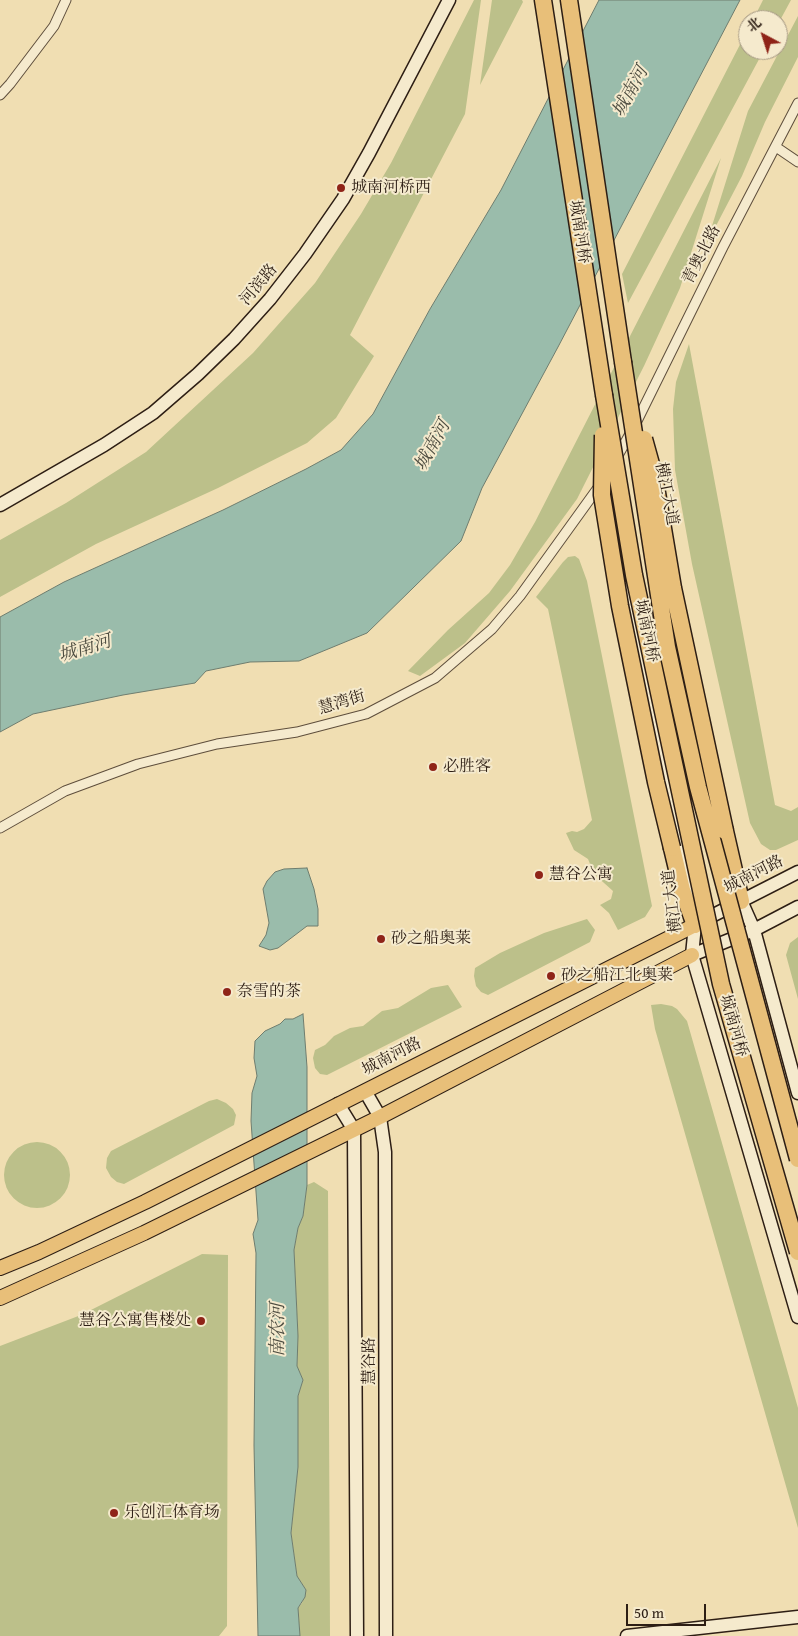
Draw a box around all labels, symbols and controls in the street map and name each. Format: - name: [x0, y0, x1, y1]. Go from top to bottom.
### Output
- north arrow: [738, 10, 788, 60]
- text: 北: [742, 12, 766, 36]
- water label: 城南河: [608, 63, 654, 121]
- place label: 城南河桥西: [351, 178, 431, 198]
- marker: 城南河桥西: [335, 182, 347, 194]
- street label: 城南河桥: [565, 199, 593, 265]
- street label: 青奥北路: [679, 222, 725, 288]
- street label: 河滨路: [236, 260, 282, 310]
- water label: 城南河: [410, 417, 456, 475]
- street label: 横江大道: [650, 461, 682, 527]
- street label: 城南河桥: [630, 598, 662, 664]
- water label: 城南河: [56, 631, 114, 667]
- street label: 慧湾街: [316, 687, 368, 719]
- place label: 必胜客: [443, 757, 491, 777]
- marker: 必胜客: [427, 761, 439, 773]
- street label: 城南河路: [721, 852, 787, 898]
- place label: 慧谷公寓: [549, 865, 613, 885]
- street label: 横江大道: [660, 868, 686, 934]
- marker: 慧谷公寓: [533, 869, 545, 881]
- place label: 砂之船奥莱: [391, 929, 471, 949]
- marker: 砂之船奥莱: [375, 933, 387, 945]
- place label: 砂之船江北奥莱: [561, 966, 673, 986]
- marker: 砂之船江北奥莱: [545, 970, 557, 982]
- place label: 奈雪的茶: [237, 982, 301, 1002]
- marker: 奈雪的茶: [221, 986, 233, 998]
- street label: 城南河桥: [715, 993, 751, 1059]
- street label: 城南河路: [359, 1034, 425, 1080]
- water label: 南农河: [267, 1303, 289, 1357]
- place label: 慧谷公寓售楼处: [79, 1311, 191, 1331]
- marker: 慧谷公寓售楼处: [195, 1315, 207, 1327]
- street label: 慧谷路: [360, 1337, 380, 1385]
- place label: 乐创汇体育场: [124, 1503, 220, 1523]
- marker: 乐创汇体育场: [108, 1507, 120, 1519]
- scale bar: [628, 1594, 708, 1626]
- text: 50 m: [634, 1602, 664, 1623]

